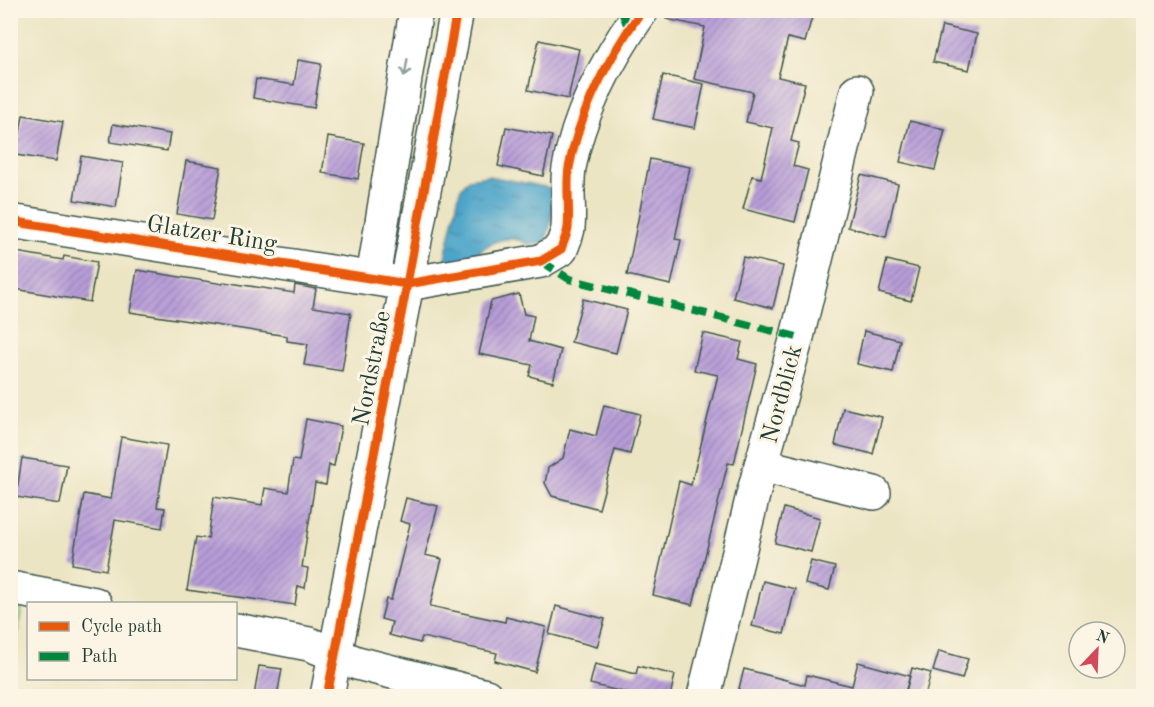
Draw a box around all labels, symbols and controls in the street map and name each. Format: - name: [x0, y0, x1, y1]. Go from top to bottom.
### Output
- one-way arrow: [401, 58, 412, 78]
- street label: Glatzer Ring: [145, 213, 279, 257]
- street label: Nordstraße: [350, 309, 396, 428]
- street label: Nordblick: [758, 343, 808, 446]
- legend: [27, 602, 237, 680]
- text: Cycle path: [81, 618, 162, 636]
- north arrow: [1067, 620, 1127, 680]
- text: N: [1093, 628, 1112, 648]
- text: Path: [81, 648, 118, 666]

